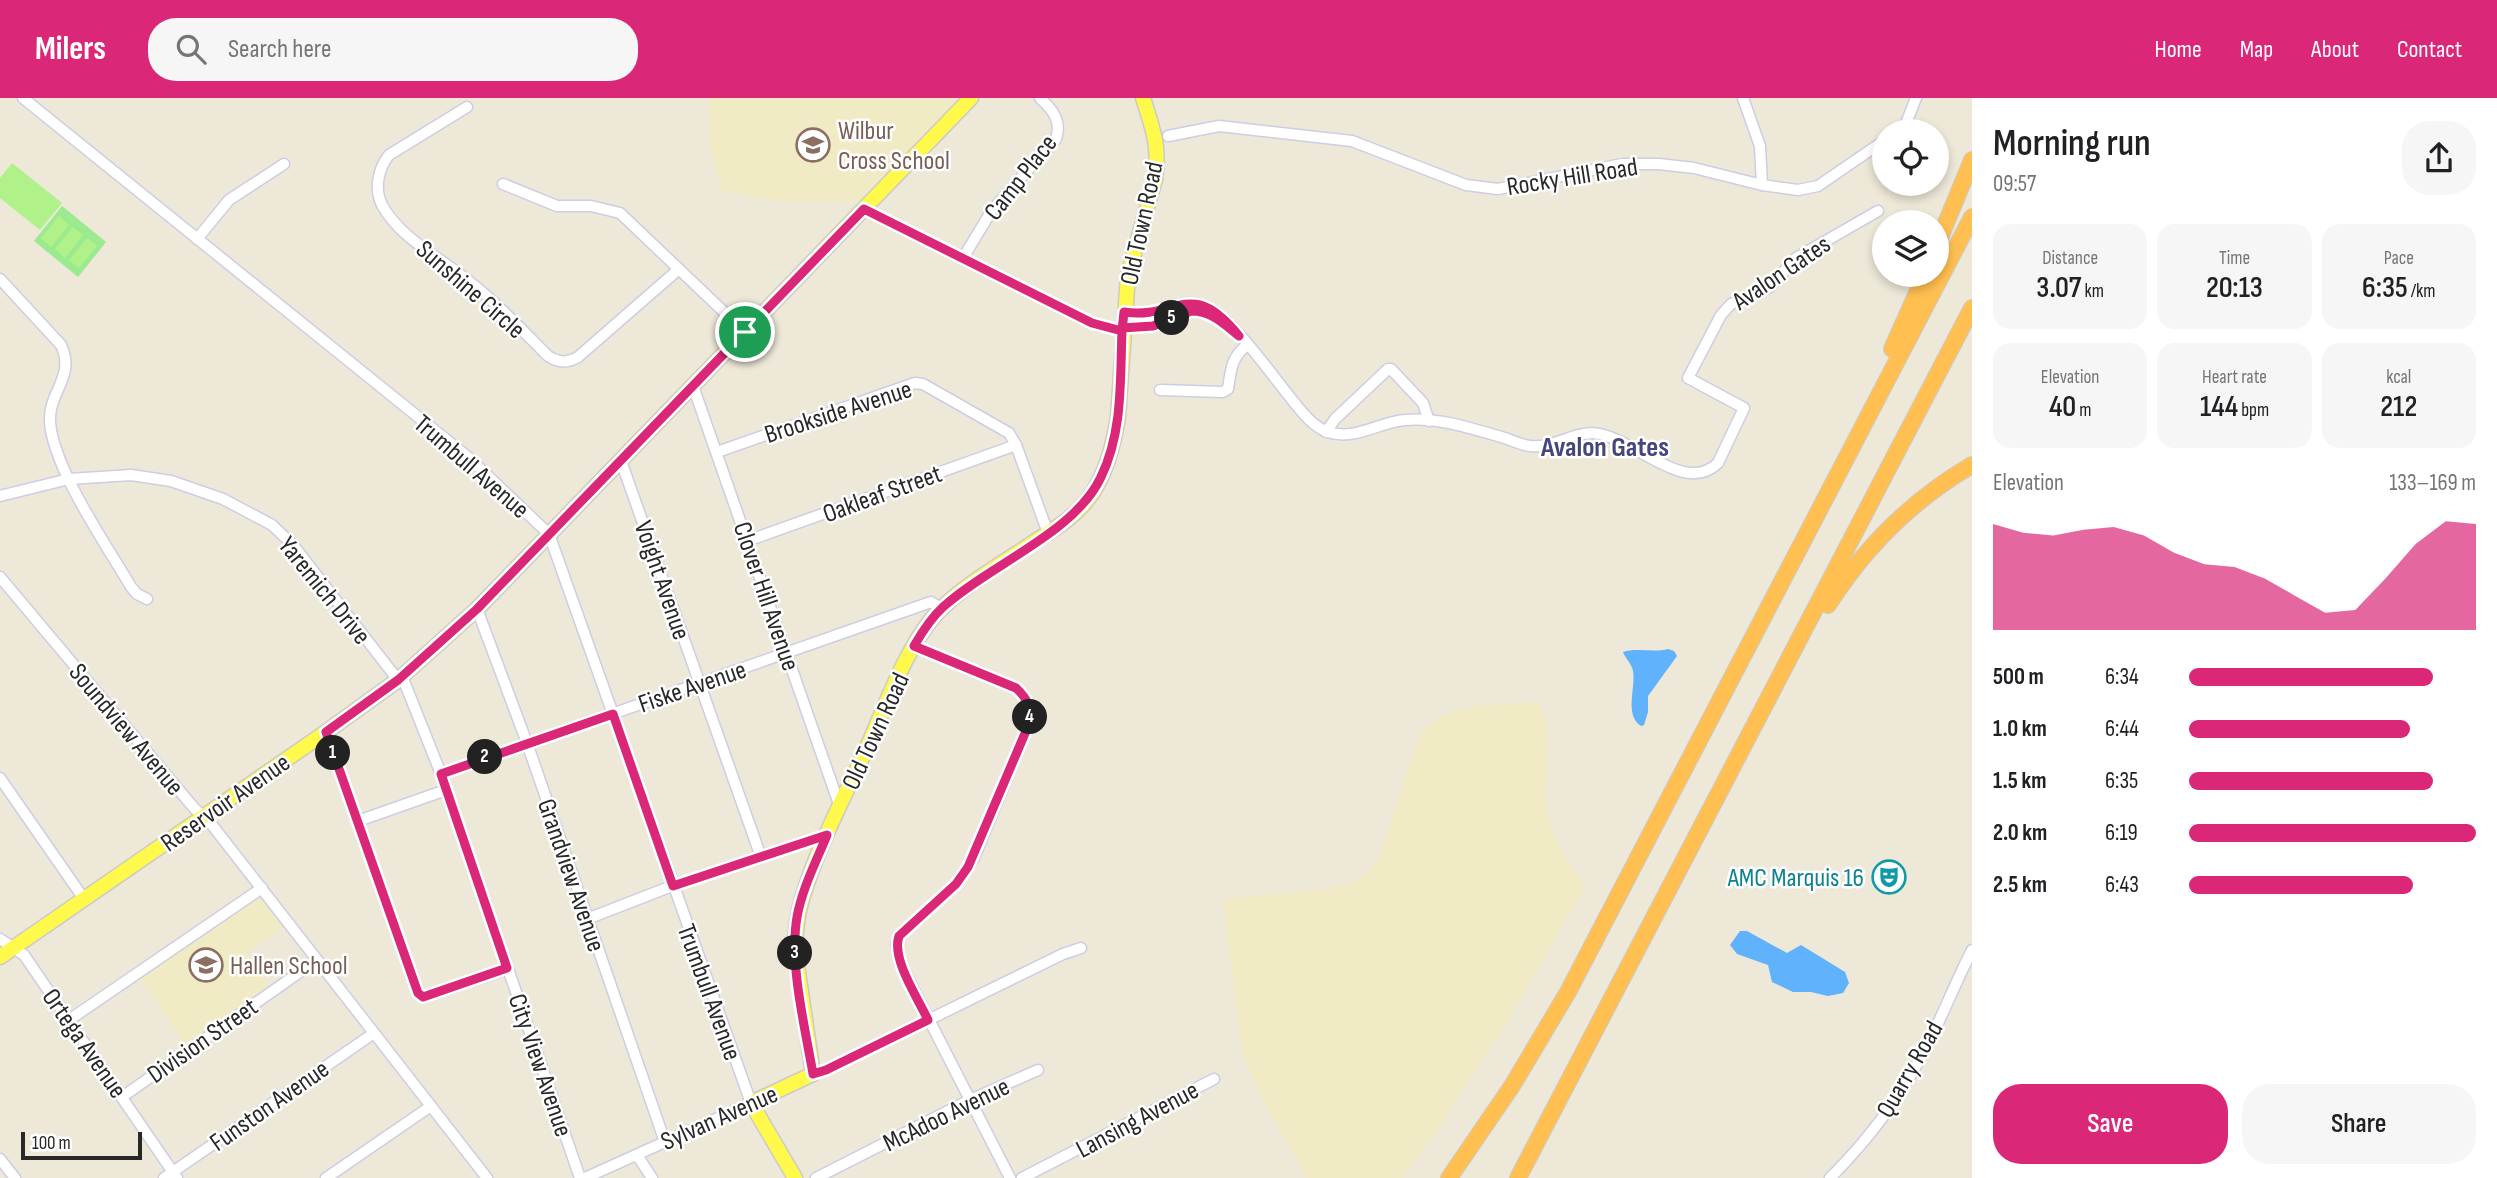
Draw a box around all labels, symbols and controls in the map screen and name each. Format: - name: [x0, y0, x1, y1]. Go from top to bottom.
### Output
- search box: [148, 18, 638, 81]
- text: Milers: [35, 29, 106, 69]
- icon: search: [172, 30, 210, 68]
- text: Search here: [228, 34, 331, 65]
- text: Home: [2154, 35, 2202, 64]
- text: Map: [2240, 35, 2273, 64]
- text: About: [2311, 35, 2359, 64]
- text: Contact: [2397, 35, 2462, 64]
- place label: Wilbur Cross School: [838, 116, 950, 177]
- map controls: [1872, 119, 1949, 287]
- button: locate: [1872, 119, 1949, 196]
- text: Morning run: [1993, 121, 2151, 166]
- button: share: [2402, 121, 2476, 195]
- school or university icon: Wilbur Cross School: [794, 126, 832, 164]
- street label: Camp Place: [978, 129, 1064, 227]
- street label: Rocky Hill Road: [1505, 152, 1640, 203]
- street label: Old Town Road: [1114, 159, 1171, 288]
- text: 09:57: [1993, 170, 2036, 198]
- button: layers: [1872, 210, 1949, 287]
- street label: Avalon Gates: [1726, 229, 1837, 318]
- street label: Sunshine Circle: [409, 234, 531, 346]
- text: Distance: [2042, 247, 2098, 270]
- text: Time: [2219, 247, 2250, 270]
- text: Pace: [2384, 247, 2414, 270]
- text: 3.07: [2036, 270, 2081, 306]
- text: 20:13: [2206, 270, 2263, 306]
- text: 6:35: [2362, 270, 2408, 306]
- text: km: [2081, 280, 2104, 303]
- text: /km: [2408, 280, 2436, 303]
- pin: 5: [1154, 300, 1190, 336]
- pin: [715, 302, 775, 362]
- text: 5: [1167, 306, 1176, 329]
- icon: arrive: [726, 313, 764, 351]
- text: Elevation: [2041, 366, 2099, 389]
- text: Heart rate: [2202, 366, 2267, 389]
- text: kcal: [2386, 366, 2411, 389]
- street label: Brookside Avenue: [761, 374, 916, 451]
- text: 40: [2049, 389, 2076, 425]
- text: 144: [2200, 389, 2238, 425]
- text: 212: [2380, 389, 2417, 425]
- text: m: [2076, 399, 2091, 422]
- text: bpm: [2238, 399, 2269, 422]
- street label: Trumbull Avenue: [407, 409, 535, 526]
- district label: Avalon Gates: [1540, 431, 1669, 464]
- street label: Oakleaf Street: [819, 459, 946, 530]
- text: Elevation: [1993, 469, 2064, 497]
- text: 133–169 m: [2389, 469, 2476, 497]
- street label: Voight Avenue: [627, 517, 696, 644]
- street label: Clover Hill Avenue: [726, 518, 806, 675]
- street label: Yaremich Drive: [271, 531, 377, 651]
- street label: Fiske Avenue: [634, 655, 751, 720]
- street label: Soundview Avenue: [62, 658, 190, 802]
- text: 500 m: [1993, 663, 2044, 691]
- text: 6:34: [2105, 663, 2139, 691]
- street label: Old Town Road: [836, 668, 917, 795]
- pin: 4: [1012, 700, 1048, 734]
- text: 4: [1025, 705, 1034, 728]
- text: 1.0 km: [1993, 715, 2047, 743]
- text: 6:44: [2105, 715, 2139, 743]
- pin: 1: [316, 736, 350, 770]
- pin: 2: [468, 740, 503, 774]
- text: 1: [329, 741, 336, 764]
- text: 2: [480, 745, 489, 768]
- street label: Reservoir Avenue: [155, 747, 296, 859]
- text: 1.5 km: [1993, 767, 2046, 795]
- text: 6:35: [2105, 767, 2138, 795]
- street label: Grandview Avenue: [530, 795, 611, 956]
- text: 2.0 km: [1993, 819, 2047, 847]
- text: 6:19: [2105, 819, 2138, 847]
- theatre icon: AMC Marquis 16: [1870, 858, 1908, 896]
- place label: AMC Marquis 16: [1727, 863, 1864, 894]
- text: 2.5 km: [1993, 871, 2047, 899]
- text: 6:43: [2105, 871, 2139, 899]
- street label: Trumbull Avenue: [670, 920, 748, 1065]
- pin: 3: [778, 936, 812, 970]
- text: 3: [790, 941, 799, 964]
- school or university icon: Hallen School: [187, 946, 225, 984]
- place label: Hallen School: [230, 951, 348, 982]
- street label: Ortega Avenue: [35, 983, 133, 1105]
- street label: City View Avenue: [501, 990, 578, 1141]
- street label: Division Street: [142, 992, 264, 1091]
- street label: Quarry Road: [1870, 1016, 1950, 1124]
- street label: Funston Avenue: [204, 1054, 335, 1159]
- street label: McAdoo Avenue: [878, 1071, 1015, 1159]
- street label: Lansing Avenue: [1071, 1075, 1204, 1165]
- street label: Sylvan Avenue: [656, 1079, 783, 1158]
- button: Save: [1993, 1084, 2228, 1164]
- button: Share: [2242, 1084, 2476, 1164]
- scale bar: [21, 1129, 142, 1161]
- text: 100 m: [32, 1132, 71, 1155]

